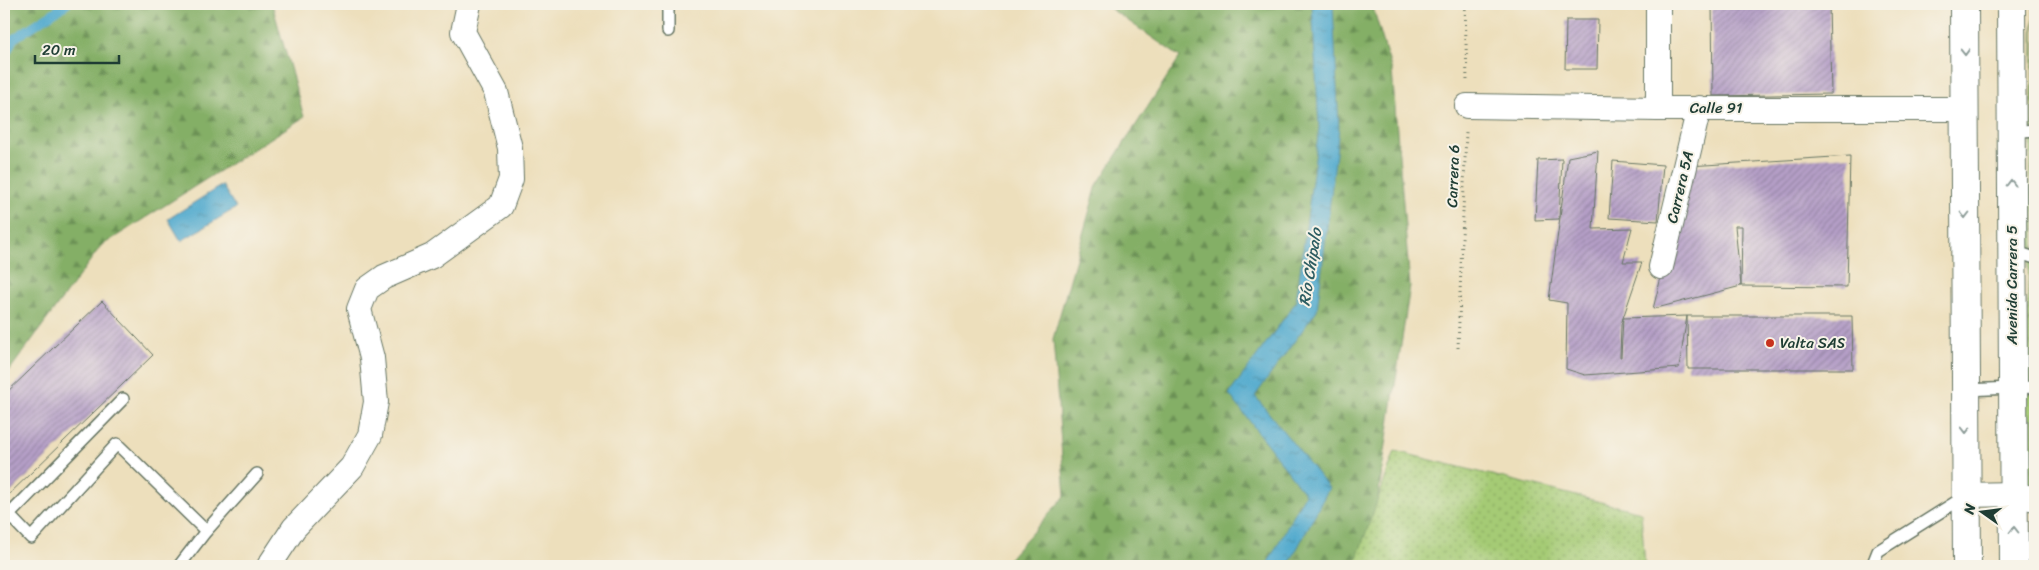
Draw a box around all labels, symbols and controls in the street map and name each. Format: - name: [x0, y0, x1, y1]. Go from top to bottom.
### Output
- scale bar: [35, 32, 119, 64]
- text: 20 m: [42, 37, 76, 63]
- one-way arrow: [1959, 49, 1970, 57]
- street label: Calle 91: [1690, 95, 1742, 121]
- street label: Carrera 6: [1439, 144, 1467, 208]
- street label: Carrera 5A: [1659, 148, 1701, 226]
- one-way arrow: [2006, 178, 2017, 186]
- one-way arrow: [1960, 212, 1970, 219]
- water label: Río Chipalo: [1290, 224, 1331, 308]
- street label: Avenida Carrera 5: [1999, 225, 2025, 346]
- place label: Valta SAS: [1780, 330, 1845, 356]
- marker: Valta SAS: [1764, 337, 1776, 349]
- one-way arrow: [1961, 426, 1971, 434]
- north arrow: [1956, 488, 2006, 538]
- text: N: [1956, 501, 1983, 518]
- one-way arrow: [2009, 526, 2019, 534]

